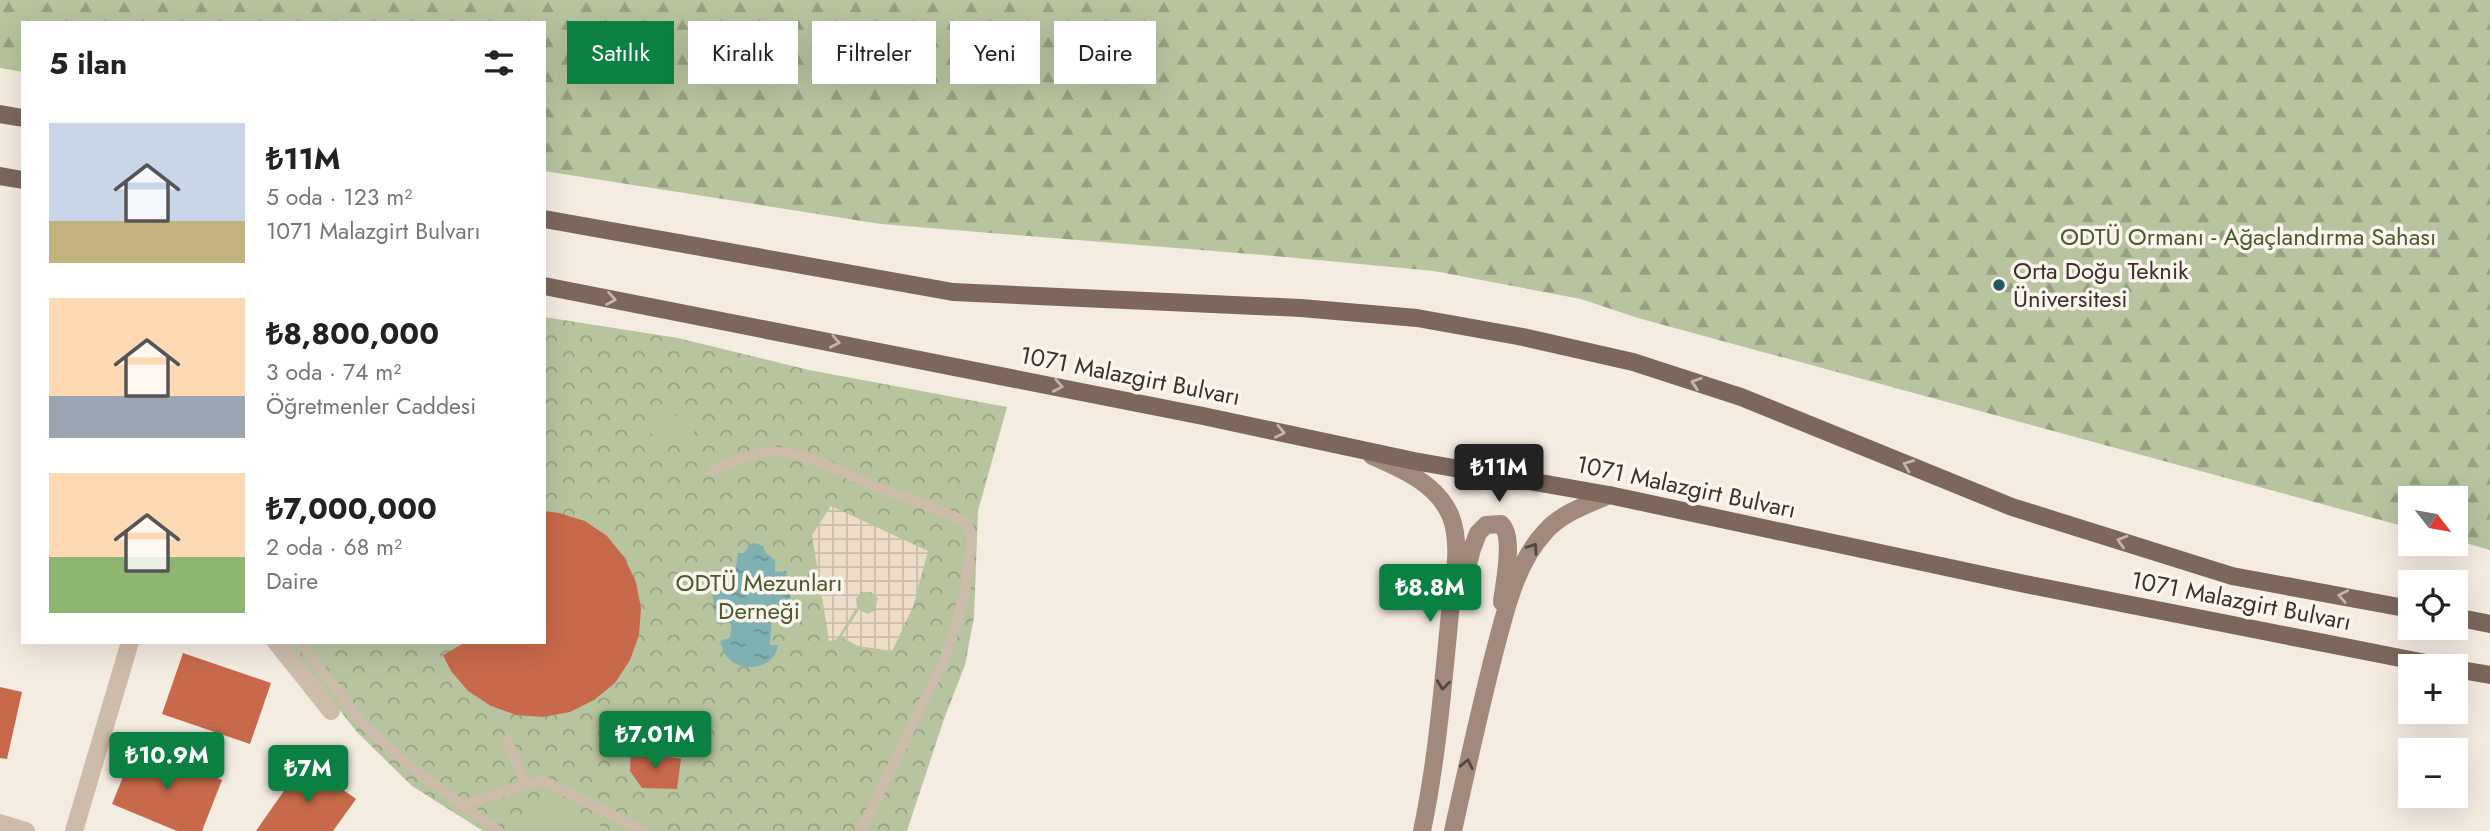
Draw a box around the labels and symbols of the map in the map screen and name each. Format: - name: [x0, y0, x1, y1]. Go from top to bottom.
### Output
- park label: ODTÜ Ormanı - Ağaçlandırma Sahası: [2060, 219, 2436, 254]
- place label: Orta Doğu Teknik Üniversitesi: [2013, 253, 2189, 316]
- marker: Orta Doğu Teknik Üniversitesi: [1991, 277, 2007, 293]
- one-way arrow: [605, 290, 617, 305]
- one-way arrow: [829, 334, 841, 349]
- street label: 1071 Malazgirt Bulvarı: [1017, 337, 1243, 414]
- one-way arrow: [1690, 377, 1703, 391]
- one-way arrow: [1052, 378, 1064, 393]
- one-way arrow: [1274, 424, 1286, 439]
- pin: ₺11M: [1458, 444, 1540, 504]
- street label: 1071 Malazgirt Bulvarı: [1573, 446, 1799, 527]
- one-way arrow: [1903, 459, 1915, 473]
- north arrow: [2398, 486, 2468, 556]
- one-way arrow: [2117, 535, 2129, 549]
- one-way arrow: [1525, 543, 1538, 556]
- street label: 1071 Malazgirt Bulvarı: [2128, 562, 2354, 639]
- pin: ₺8.8M: [1381, 564, 1479, 624]
- park label: ODTÜ Mezunları Derneği: [676, 565, 842, 628]
- one-way arrow: [2337, 589, 2349, 604]
- one-way arrow: [1435, 679, 1450, 691]
- pin: ₺7.01M: [598, 712, 712, 771]
- pin: ₺10.9M: [110, 732, 224, 792]
- pin: ₺7M: [274, 746, 342, 805]
- one-way arrow: [1459, 758, 1474, 770]

